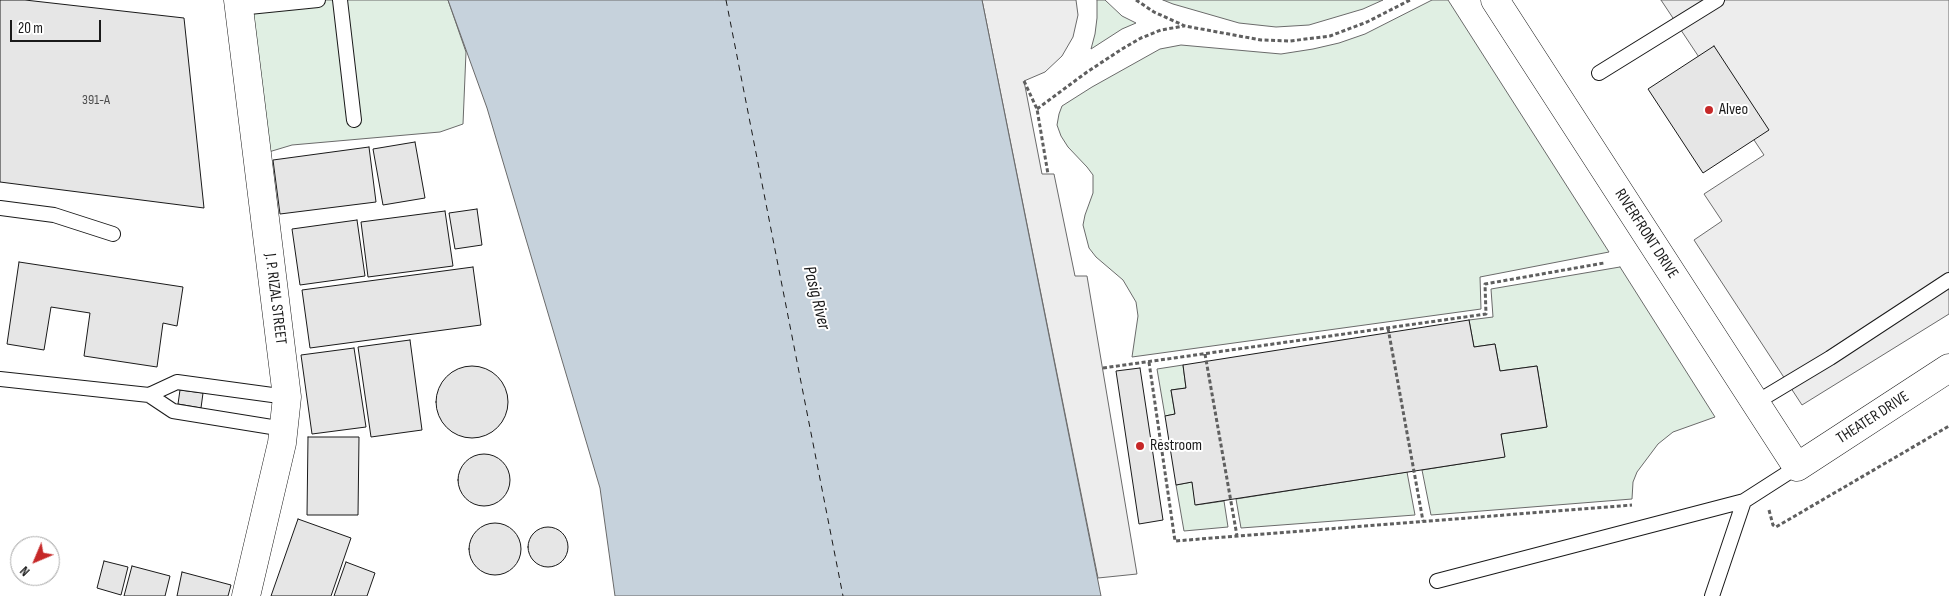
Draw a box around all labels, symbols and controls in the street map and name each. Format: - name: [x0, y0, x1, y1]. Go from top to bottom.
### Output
- scale bar: [12, 10, 104, 42]
- text: 20 m: [18, 19, 43, 38]
- house number: 391-A: [82, 92, 110, 108]
- place label: Alveo: [1719, 100, 1748, 120]
- marker: Alveo: [1703, 104, 1715, 116]
- street label: RIVERFRONT DRIVE: [1610, 186, 1682, 282]
- street label: J. P. RIZAL STREET: [260, 252, 290, 346]
- water label: Pasig River: [798, 264, 834, 332]
- street label: THEATER DRIVE: [1833, 387, 1913, 449]
- place label: Restroom: [1150, 436, 1202, 456]
- marker: Restroom: [1134, 440, 1146, 452]
- north arrow: [10, 536, 60, 586]
- text: N: [16, 563, 33, 580]

